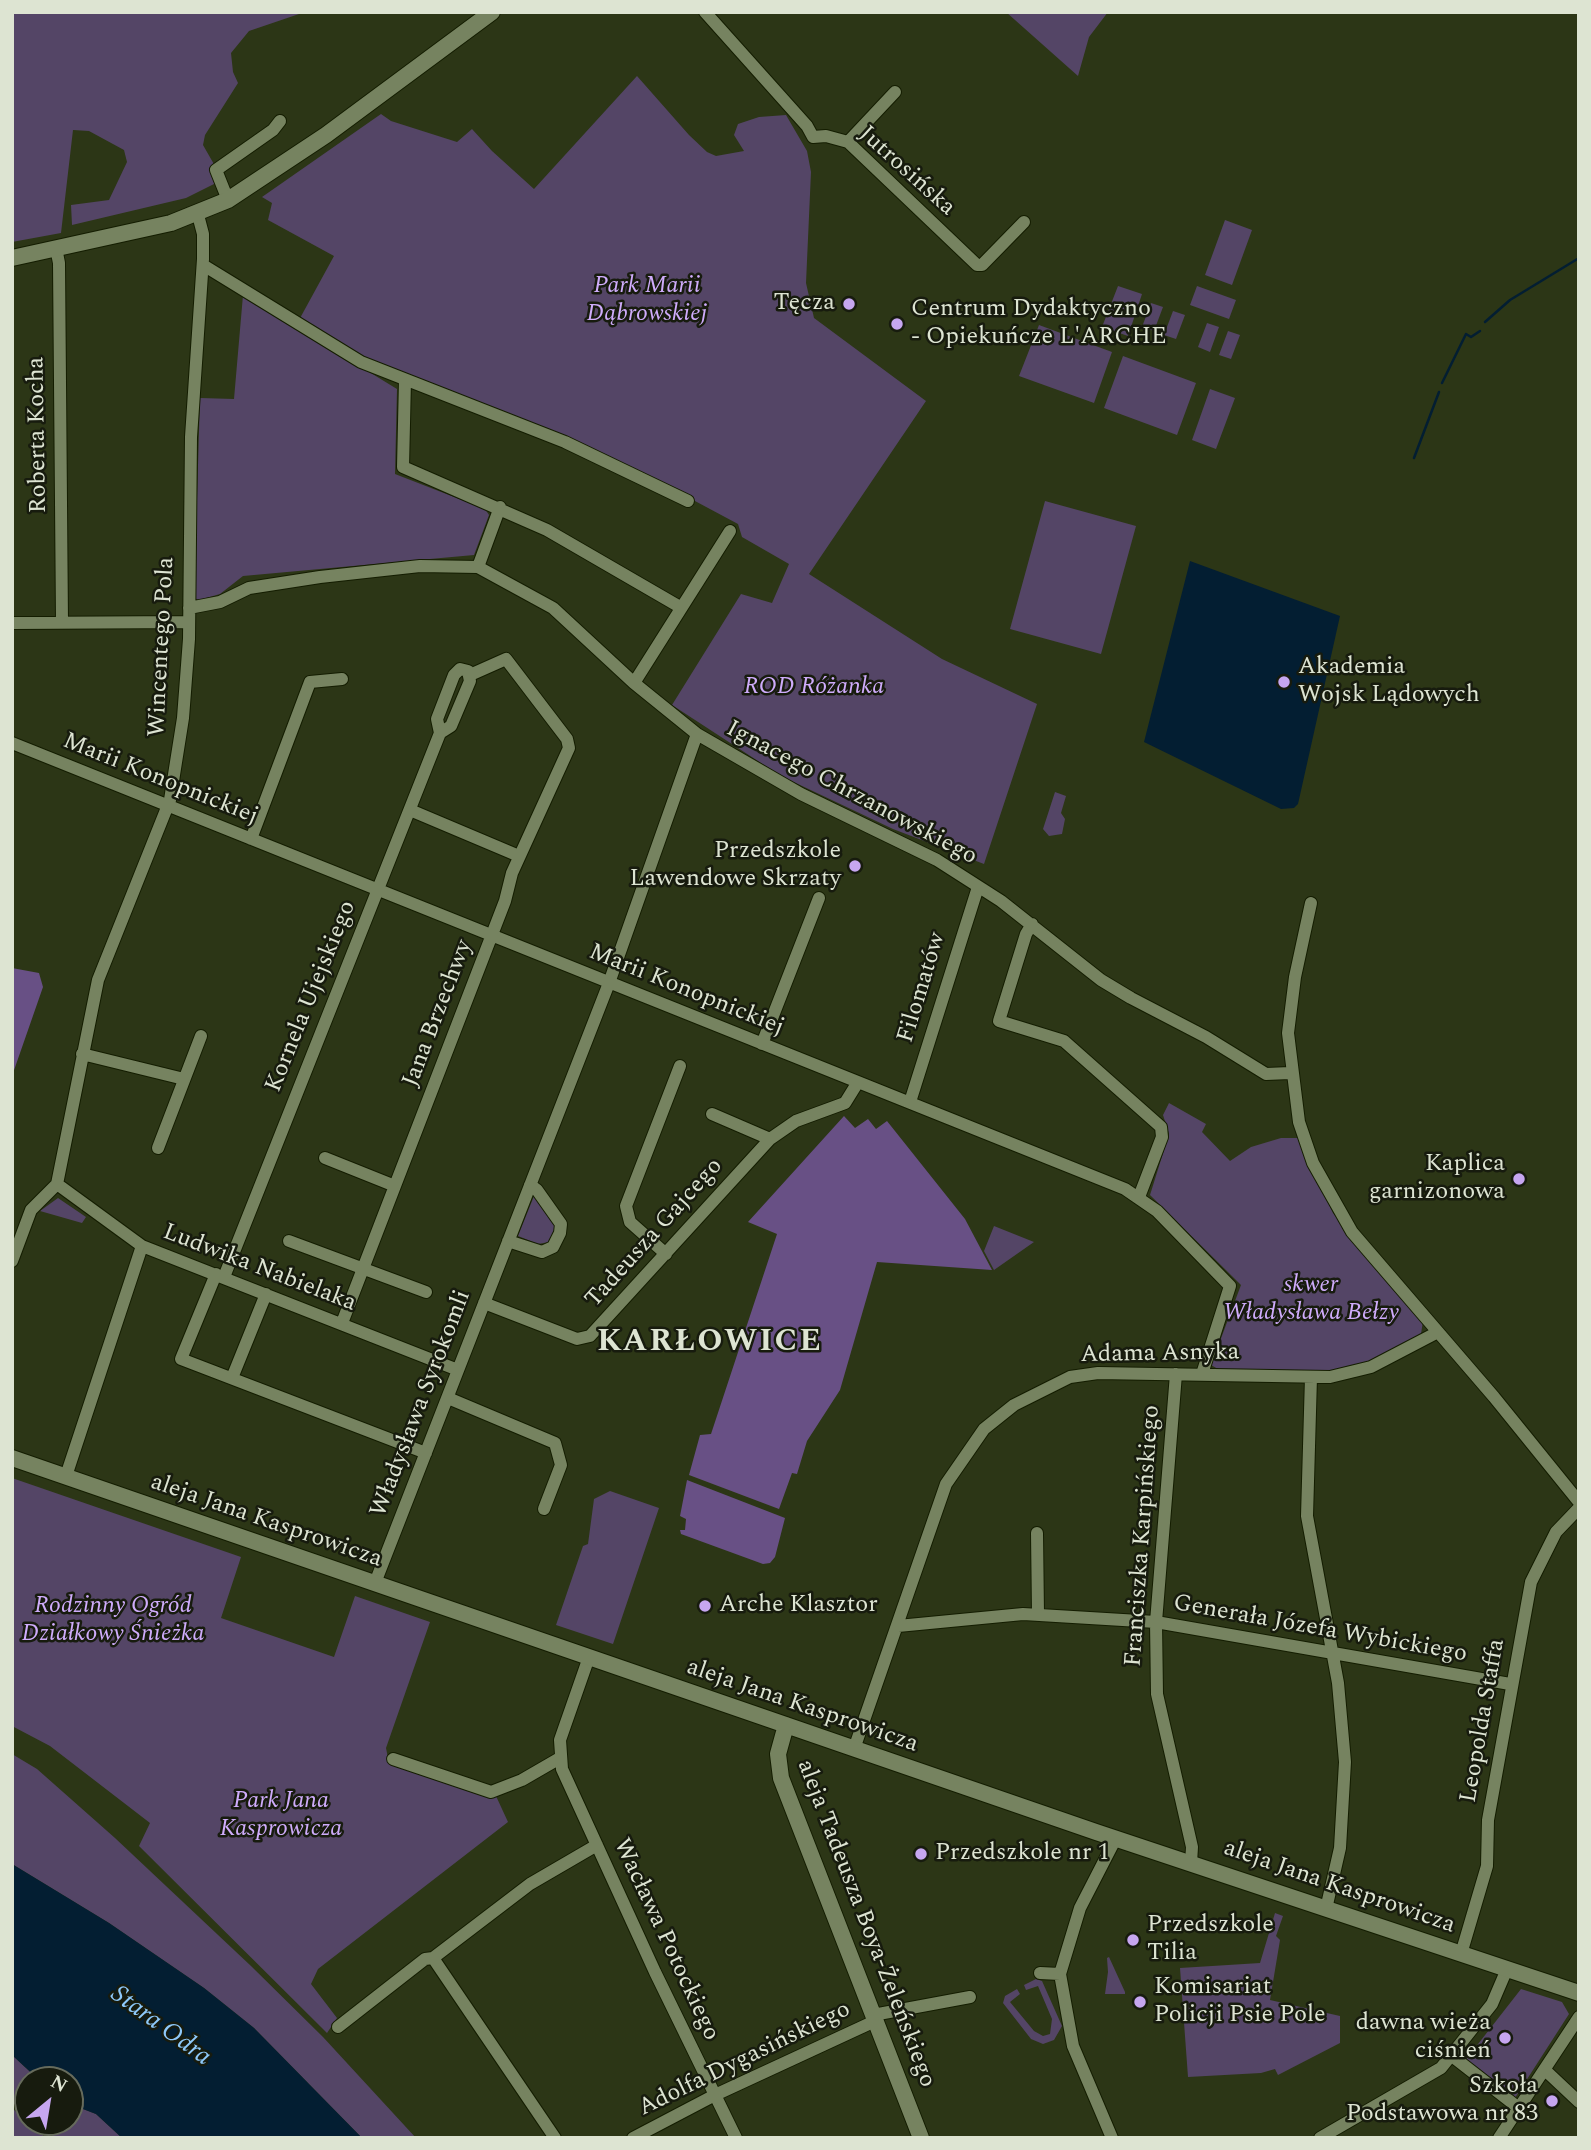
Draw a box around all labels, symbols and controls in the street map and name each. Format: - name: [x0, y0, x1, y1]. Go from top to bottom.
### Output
- street label: Jutrosińska: [851, 121, 961, 223]
- park label: Park Marii Dąbrowskiej: [586, 273, 708, 329]
- place label: Tęcza: [774, 290, 835, 318]
- marker: Tęcza: [841, 296, 857, 312]
- place label: Centrum Dydaktyczno - Opiekuńcze L'ARCHE: [911, 296, 1167, 352]
- marker: Centrum Dydaktyczno - Opiekuńcze L'ARCHE: [889, 316, 905, 332]
- street label: Roberta Kocha: [23, 356, 55, 514]
- street label: Wincentego Pola: [144, 556, 182, 738]
- place label: Akademia Wojsk Lądowych: [1298, 654, 1480, 710]
- park label: ROD Różanka: [744, 674, 884, 702]
- marker: Akademia Wojsk Lądowych: [1276, 674, 1292, 690]
- street label: Ignacego Chrzanowskiego: [721, 716, 981, 872]
- street label: Marii Konopnickiej: [58, 728, 262, 832]
- place label: Przedszkole Lawendowe Skrzaty: [629, 838, 841, 894]
- marker: Przedszkole Lawendowe Skrzaty: [847, 858, 863, 874]
- street label: Kornela Ujejskiego: [260, 897, 364, 1097]
- street label: Filomatów: [893, 929, 953, 1047]
- street label: Jana Brzechwy: [398, 936, 480, 1092]
- street label: Marii Konopnickiej: [584, 939, 788, 1043]
- place label: Kaplica garnizonowa: [1368, 1151, 1505, 1207]
- street label: Tadeusza Gajcego: [580, 1153, 730, 1315]
- marker: Kaplica garnizonowa: [1511, 1171, 1527, 1187]
- street label: Ludwika Nabielaka: [158, 1219, 360, 1319]
- park label: skwer Władysława Bełzy: [1223, 1272, 1399, 1328]
- street label: Władysława Syrokomli: [365, 1287, 479, 1521]
- district label: KARŁOWICE: [598, 1325, 822, 1363]
- street label: Adama Asnyka: [1080, 1339, 1240, 1371]
- street label: Franciszka Karpińskiego: [1120, 1404, 1168, 1668]
- street label: aleja Jana Kasprowicza: [146, 1469, 386, 1575]
- street label: Generała Józefa Wybickiego: [1171, 1590, 1469, 1670]
- place label: Arche Klasztor: [719, 1592, 878, 1620]
- park label: Rodzinny Ogród Działkowy Śnieżka: [22, 1593, 204, 1649]
- marker: Arche Klasztor: [697, 1598, 713, 1614]
- street label: Leopolda Staffa: [1455, 1637, 1513, 1805]
- street label: aleja Jana Kasprowicza: [682, 1654, 922, 1760]
- street label: aleja Tadeusza Boya-Żeleńskiego: [789, 1756, 941, 2092]
- park label: Park Jana Kasprowicza: [220, 1788, 342, 1844]
- street label: Wacława Potockiego: [606, 1834, 724, 2046]
- street label: aleja Jana Kasprowicza: [1219, 1835, 1459, 1941]
- place label: Przedszkole nr 1: [935, 1840, 1109, 1868]
- marker: Przedszkole nr 1: [913, 1846, 929, 1862]
- place label: Przedszkole Tilia: [1147, 1912, 1274, 1968]
- marker: Przedszkole Tilia: [1125, 1932, 1141, 1948]
- place label: Komisariat Policji Psie Pole: [1154, 1974, 1326, 2030]
- water label: Stara Odra: [104, 1980, 216, 2074]
- marker: Komisariat Policji Psie Pole: [1132, 1994, 1148, 2010]
- street label: Adolfa Dygasińskiego: [634, 1996, 856, 2124]
- place label: dawna wieża ciśnień: [1356, 2010, 1491, 2066]
- marker: dawna wieża ciśnień: [1497, 2030, 1513, 2046]
- north arrow: [14, 2066, 84, 2136]
- text: N: [45, 2068, 73, 2101]
- place label: Szkoła Podstawowa nr 83: [1346, 2073, 1538, 2129]
- marker: Szkoła Podstawowa nr 83: [1544, 2093, 1560, 2109]

